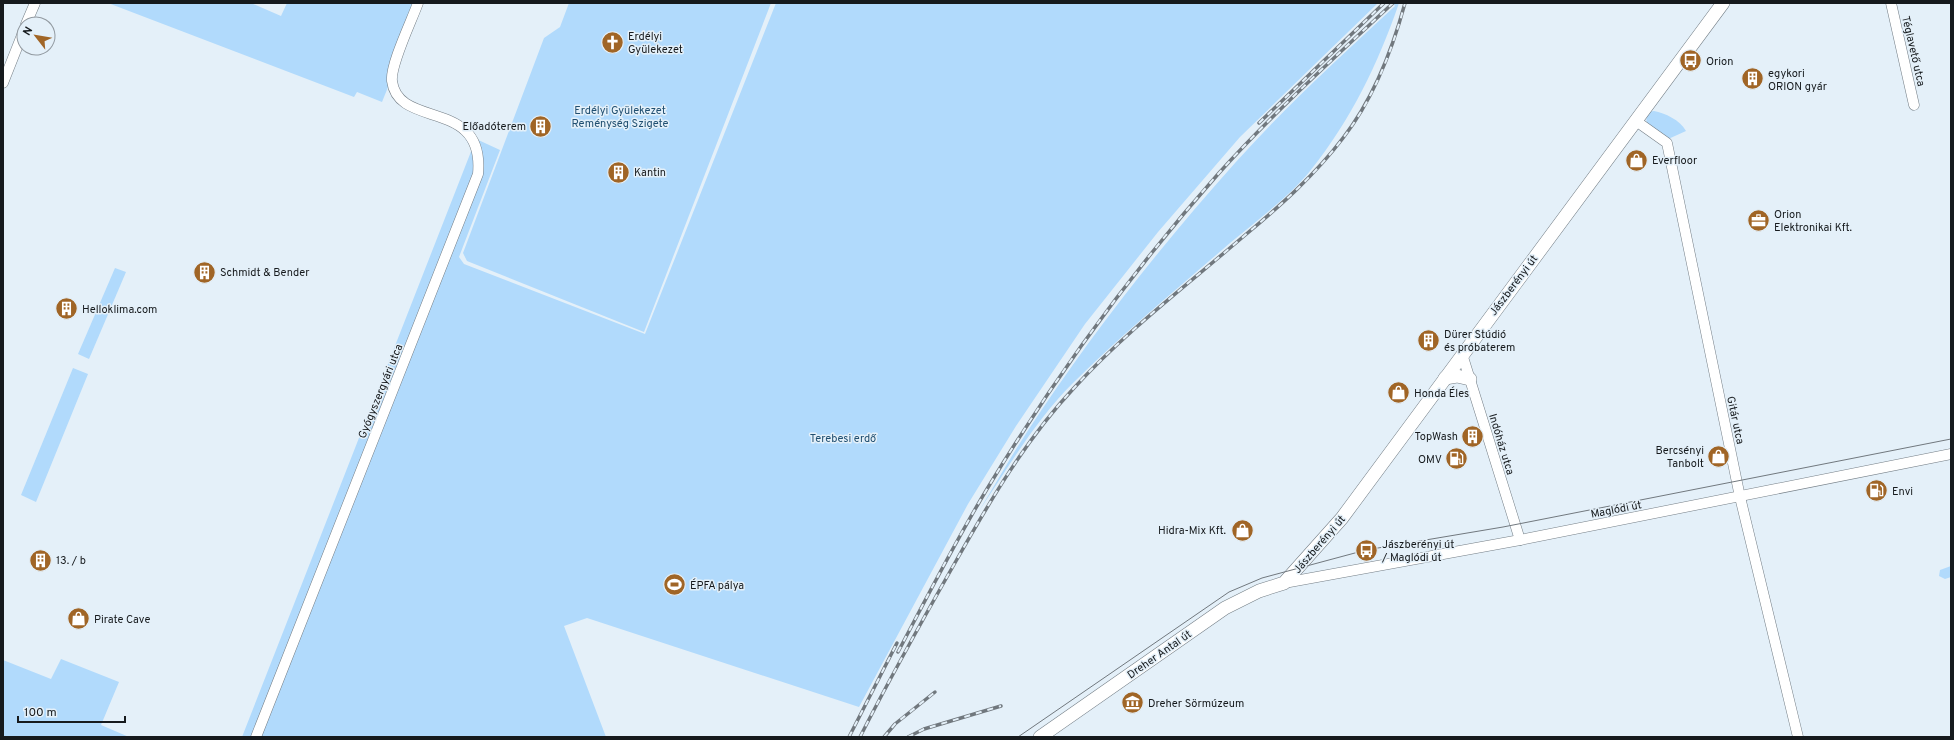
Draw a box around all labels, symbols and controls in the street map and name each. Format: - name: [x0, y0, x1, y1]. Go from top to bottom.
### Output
- street label: Téglavető utca: [1898, 15, 1928, 88]
- north arrow: [16, 16, 56, 56]
- text: N: [20, 24, 36, 38]
- church icon: Erdélyi Gyülekezet: [600, 29, 626, 55]
- place label: Erdélyi Gyülekezet: [628, 30, 683, 57]
- bus stop icon: Orion: [1677, 48, 1703, 74]
- place label: Orion: [1706, 55, 1733, 69]
- building icon: egykori ORION gyár: [1739, 66, 1765, 92]
- place label: egykori ORION gyár: [1768, 67, 1828, 94]
- park label: Erdélyi Gyülekezet Reménység Szigete: [572, 104, 668, 131]
- building icon: Előadóterem: [528, 113, 554, 139]
- place label: Előadóterem: [463, 120, 526, 134]
- shop icon: Everfloor: [1623, 147, 1649, 173]
- place label: Everfloor: [1652, 154, 1698, 168]
- building icon: Kantin: [606, 159, 632, 185]
- place label: Kantin: [634, 166, 666, 180]
- office icon: Orion Elektronikai Kft.: [1745, 207, 1771, 233]
- place label: Orion Elektronikai Kft.: [1774, 208, 1852, 235]
- street label: Jászberényi út: [1486, 252, 1541, 319]
- building icon: Schmidt & Bender: [192, 259, 218, 285]
- place label: Schmidt & Bender: [220, 266, 310, 280]
- building icon: Helloklima.com: [53, 296, 79, 322]
- place label: Helloklima.com: [82, 303, 157, 317]
- building icon: Dürer Stúdió és próbaterem: [1416, 327, 1442, 353]
- place label: Dürer Stúdió és próbaterem: [1444, 328, 1515, 355]
- street label: Gyógyszergyári utca: [356, 342, 406, 441]
- shop icon: Honda Éles: [1385, 380, 1411, 406]
- place label: Honda Éles: [1414, 386, 1469, 401]
- street label: Gitár utca: [1723, 395, 1747, 446]
- street label: Indóház utca: [1485, 412, 1517, 477]
- building icon: TopWash: [1460, 423, 1486, 449]
- place label: TopWash: [1414, 430, 1458, 444]
- park label: Terebesi erdő: [810, 432, 877, 446]
- shop icon: Bercsényi Tanbolt: [1706, 443, 1732, 469]
- place label: Bercsényi Tanbolt: [1656, 444, 1704, 471]
- fuel station icon: OMV: [1444, 446, 1470, 472]
- place label: OMV: [1418, 453, 1442, 467]
- fuel station icon: Envi: [1863, 478, 1889, 504]
- place label: Envi: [1892, 485, 1913, 499]
- street label: Maglódi út: [1590, 498, 1643, 522]
- street label: Jászberényi út: [1291, 513, 1349, 577]
- shop icon: Hidra-Mix Kft.: [1229, 517, 1255, 543]
- place label: Hidra-Mix Kft.: [1158, 524, 1226, 538]
- bus stop icon: Jászberényi út / Maglódi út: [1353, 537, 1379, 563]
- place label: Jászberényi út / Maglódi út: [1381, 538, 1454, 565]
- building icon: 13. / b: [28, 547, 54, 573]
- place label: 13. / b: [56, 554, 86, 568]
- sports icon: ÉPFA pálya: [662, 572, 688, 598]
- place label: ÉPFA pálya: [690, 578, 744, 593]
- shop icon: Pirate Cave: [65, 606, 91, 632]
- place label: Pirate Cave: [94, 613, 150, 627]
- street label: Dreher Antal út: [1125, 627, 1194, 682]
- museum icon: Dreher Sörmúzeum: [1119, 690, 1145, 716]
- place label: Dreher Sörmúzeum: [1148, 697, 1244, 711]
- scale bar: [18, 698, 125, 724]
- text: 100 m: [24, 705, 57, 721]

